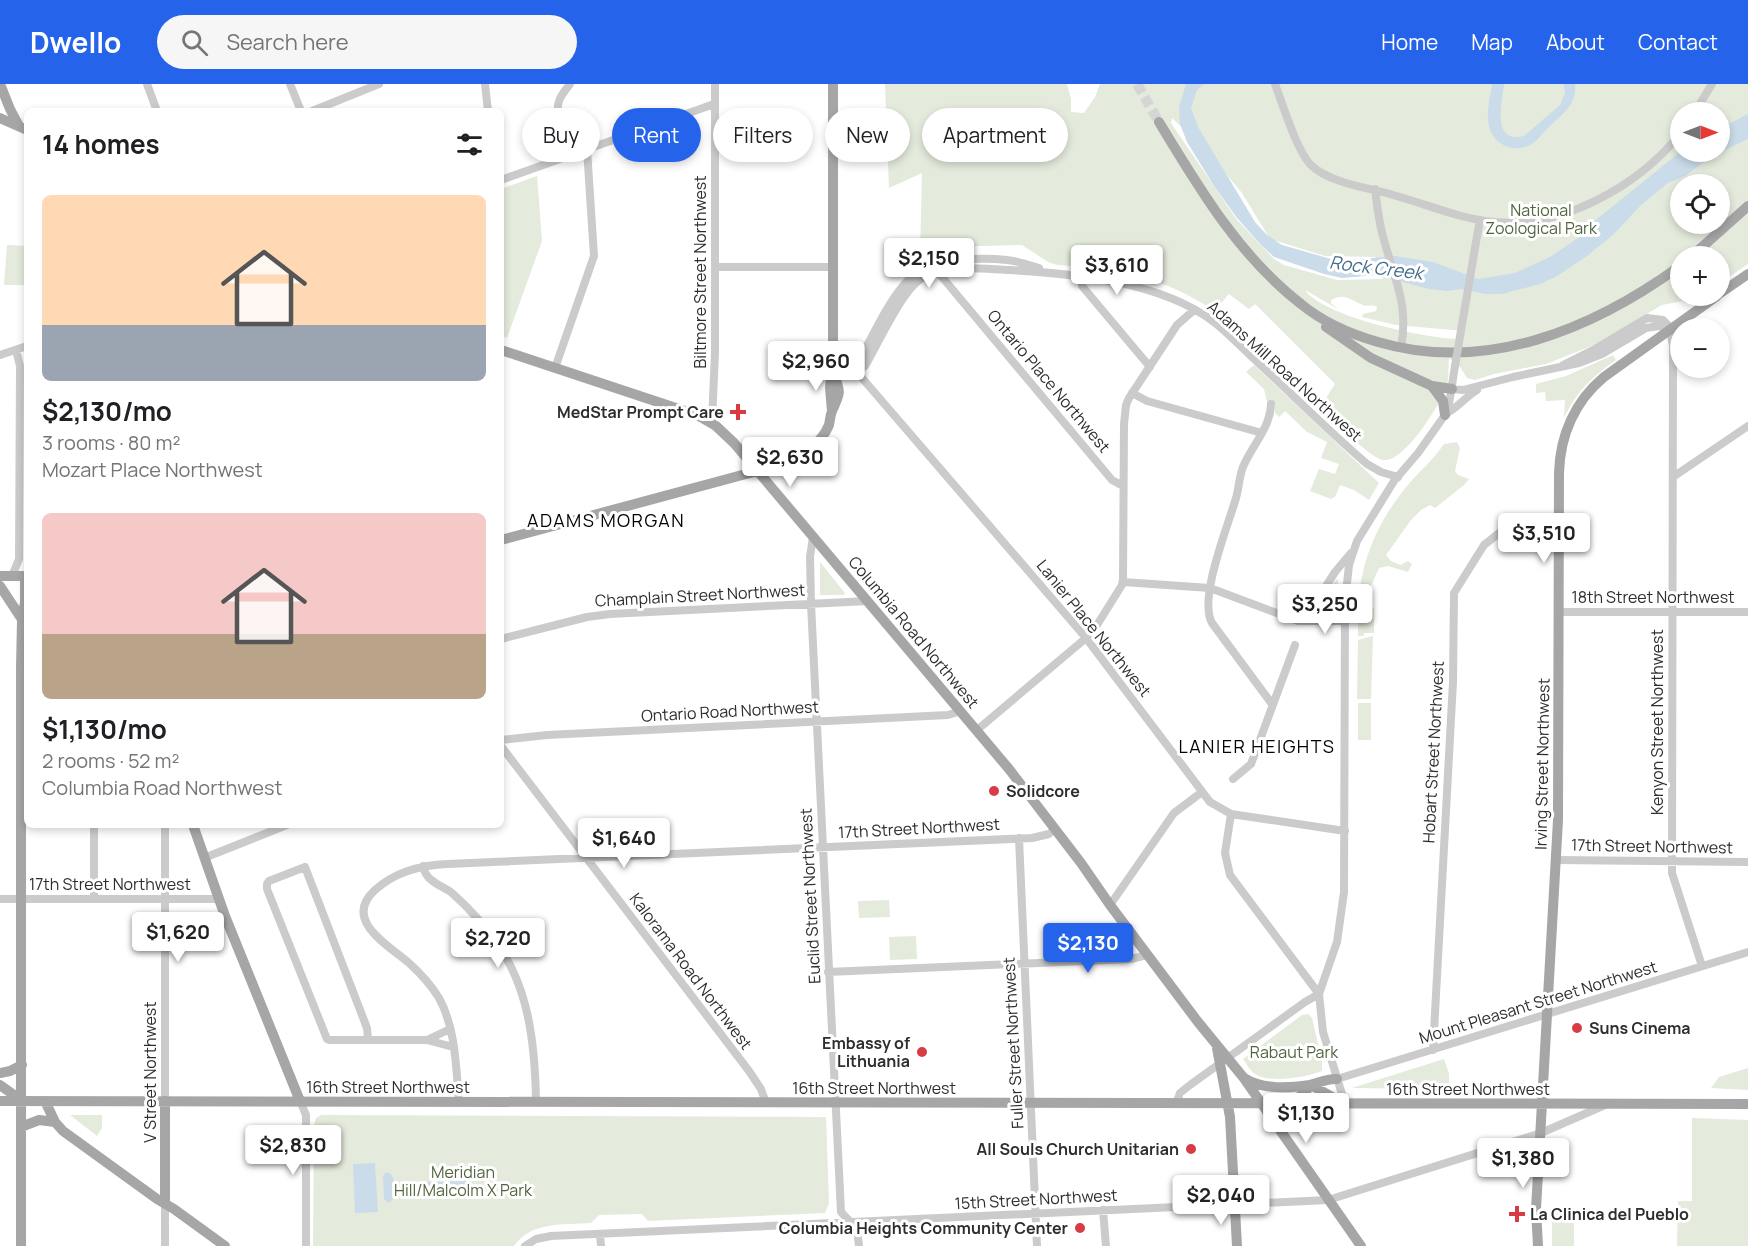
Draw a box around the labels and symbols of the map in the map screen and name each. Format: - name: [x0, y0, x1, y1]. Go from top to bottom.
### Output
- north arrow: [1670, 102, 1730, 162]
- street label: Biltmore Street Northwest: [689, 175, 711, 369]
- park label: National Zoological Park: [1485, 199, 1598, 239]
- pin: $2,150: [880, 238, 978, 289]
- pin: $3,610: [1068, 245, 1166, 296]
- water label: Rock Creek: [1328, 249, 1427, 285]
- street label: Adams Mill Road Northwest: [1203, 296, 1367, 446]
- street label: Ontario Place Northwest: [983, 305, 1115, 457]
- pin: $2,960: [767, 341, 865, 392]
- place label: MedStar Prompt Care: [557, 401, 724, 423]
- marker: MedStar Prompt Care: [729, 403, 747, 421]
- pin: $2,630: [741, 437, 839, 488]
- district label: ADAMS MORGAN: [527, 508, 685, 532]
- pin: $3,510: [1495, 513, 1593, 564]
- street label: Columbia Road Northwest: [844, 551, 984, 713]
- street label: Lanier Place Northwest: [1032, 555, 1156, 701]
- street label: Champlain Street Northwest: [594, 579, 806, 611]
- pin: $3,250: [1276, 584, 1374, 635]
- street label: 18th Street Northwest: [1571, 586, 1735, 608]
- street label: Kenyon Street Northwest: [1646, 629, 1668, 815]
- street label: Hobart Street Northwest: [1417, 660, 1449, 844]
- street label: Irving Street Northwest: [1530, 678, 1554, 850]
- street label: Ontario Road Northwest: [641, 695, 819, 727]
- district label: LANIER HEIGHTS: [1179, 734, 1335, 758]
- place label: Solidcore: [1006, 780, 1080, 802]
- marker: Solidcore: [987, 784, 1001, 798]
- street label: Euclid Street Northwest: [794, 808, 826, 984]
- street label: 17th Street Northwest: [838, 813, 1000, 843]
- pin: $1,640: [575, 818, 673, 869]
- street label: 17th Street Northwest: [1571, 834, 1733, 858]
- street label: 17th Street Northwest: [29, 873, 191, 895]
- street label: Kalorama Road Northwest: [625, 888, 757, 1054]
- pin: $1,620: [129, 912, 227, 963]
- pin: $2,720: [449, 918, 547, 969]
- pin: $2,130: [1039, 923, 1137, 974]
- street label: Mount Pleasant Street Northwest: [1416, 955, 1660, 1049]
- street label: Fuller Street Northwest: [998, 957, 1028, 1129]
- street label: V Street Northwest: [139, 1001, 161, 1143]
- place label: Suns Cinema: [1589, 1017, 1691, 1039]
- marker: Suns Cinema: [1570, 1021, 1584, 1035]
- place label: Embassy of Lithuania: [822, 1032, 910, 1072]
- park label: Rabaut Park: [1250, 1041, 1339, 1063]
- marker: Embassy of Lithuania: [915, 1045, 929, 1059]
- street label: 16th Street Northwest: [306, 1076, 470, 1098]
- street label: 16th Street Northwest: [792, 1077, 956, 1099]
- street label: 16th Street Northwest: [1386, 1078, 1550, 1100]
- pin: $1,130: [1257, 1093, 1355, 1144]
- pin: $2,830: [244, 1125, 342, 1176]
- place label: All Souls Church Unitarian: [977, 1138, 1179, 1160]
- pin: $1,380: [1474, 1138, 1572, 1189]
- marker: All Souls Church Unitarian: [1184, 1142, 1198, 1156]
- park label: Meridian Hill/Malcolm X Park: [394, 1161, 533, 1201]
- pin: $2,040: [1172, 1175, 1270, 1226]
- street label: 15th Street Northwest: [954, 1184, 1118, 1214]
- place label: La Clinica del Pueblo: [1530, 1203, 1689, 1225]
- marker: La Clinica del Pueblo: [1508, 1205, 1526, 1223]
- place label: Columbia Heights Community Center: [779, 1217, 1068, 1239]
- marker: Columbia Heights Community Center: [1073, 1221, 1087, 1235]

